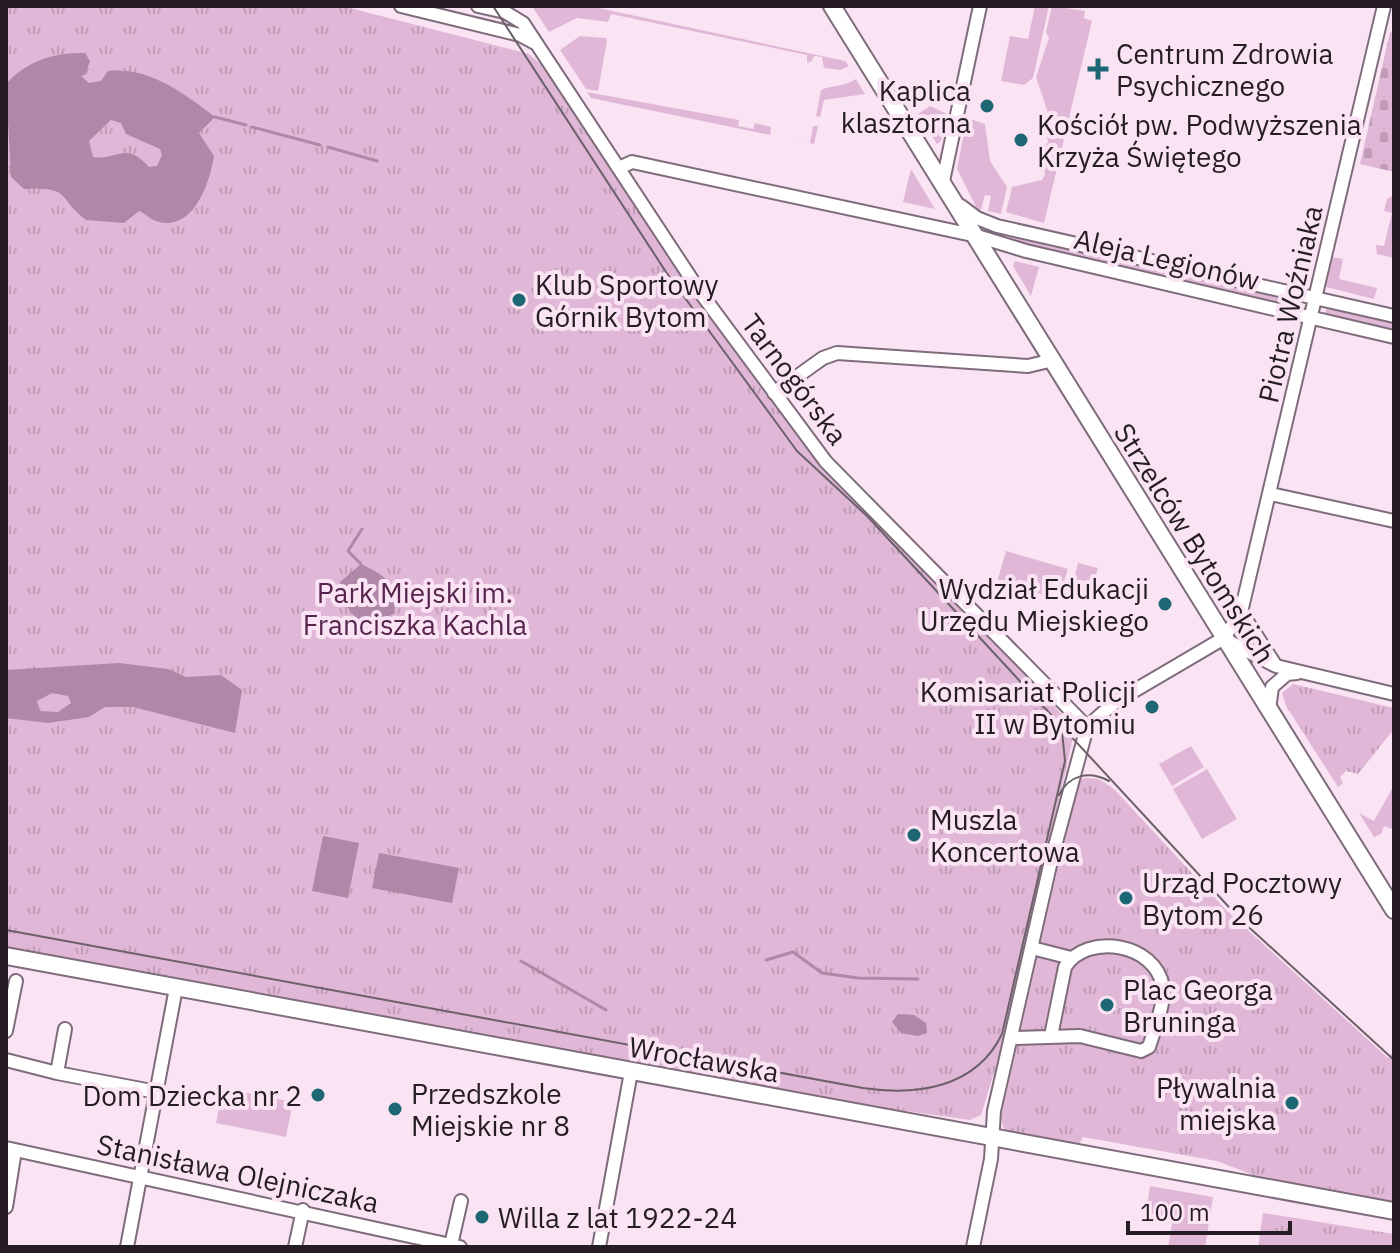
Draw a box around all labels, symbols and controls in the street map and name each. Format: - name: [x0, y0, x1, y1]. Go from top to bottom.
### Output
- place label: Centrum Zdrowia Psychicznego: [1116, 35, 1333, 104]
- marker: Centrum Zdrowia Psychicznego: [1087, 58, 1109, 80]
- place label: Kaplica klasztorna: [841, 72, 971, 141]
- marker: Kaplica klasztorna: [978, 97, 996, 115]
- place label: Kościół pw. Podwyższenia Krzyża Świętego: [1037, 106, 1362, 175]
- marker: Kościół pw. Podwyższenia Krzyża Świętego: [1012, 131, 1030, 149]
- street label: Piotra Woźniaka: [1249, 202, 1331, 406]
- street label: Aleja Legionów: [1071, 220, 1263, 298]
- place label: Klub Sportowy Górnik Bytom: [535, 266, 718, 335]
- marker: Klub Sportowy Górnik Bytom: [510, 291, 528, 309]
- street label: Tarnogórska: [734, 306, 856, 452]
- street label: Strzelców Bytomskich: [1106, 416, 1284, 670]
- place label: Wydział Edukacji Urzędu Miejskiego: [920, 570, 1149, 639]
- park label: Park Miejski im. Franciszka Kachla: [303, 574, 527, 643]
- marker: Wydział Edukacji Urzędu Miejskiego: [1156, 595, 1174, 613]
- place label: Komisariat Policji II w Bytomiu: [920, 673, 1136, 742]
- marker: Komisariat Policji II w Bytomiu: [1143, 698, 1161, 716]
- place label: Muszla Koncertowa: [930, 801, 1080, 870]
- marker: Muszla Koncertowa: [905, 826, 923, 844]
- place label: Urząd Pocztowy Bytom 26: [1142, 864, 1342, 933]
- marker: Urząd Pocztowy Bytom 26: [1117, 889, 1135, 907]
- place label: Plac Georga Bruninga: [1123, 971, 1273, 1040]
- marker: Plac Georga Bruninga: [1098, 996, 1116, 1014]
- street label: Wrocławska: [626, 1028, 782, 1090]
- place label: Pływalnia miejska: [1156, 1069, 1276, 1138]
- place label: Przedszkole Miejskie nr 8: [411, 1075, 570, 1144]
- place label: Dom Dziecka nr 2: [82, 1077, 302, 1114]
- marker: Dom Dziecka nr 2: [309, 1086, 327, 1104]
- marker: Pływalnia miejska: [1283, 1094, 1301, 1112]
- marker: Przedszkole Miejskie nr 8: [386, 1100, 404, 1118]
- street label: Stanisława Olejniczaka: [94, 1125, 382, 1221]
- scale bar: [1128, 1185, 1290, 1235]
- text: 100 m: [1140, 1196, 1210, 1228]
- place label: Willa z lat 1922-24: [498, 1199, 737, 1236]
- marker: Willa z lat 1922-24: [473, 1208, 491, 1226]

